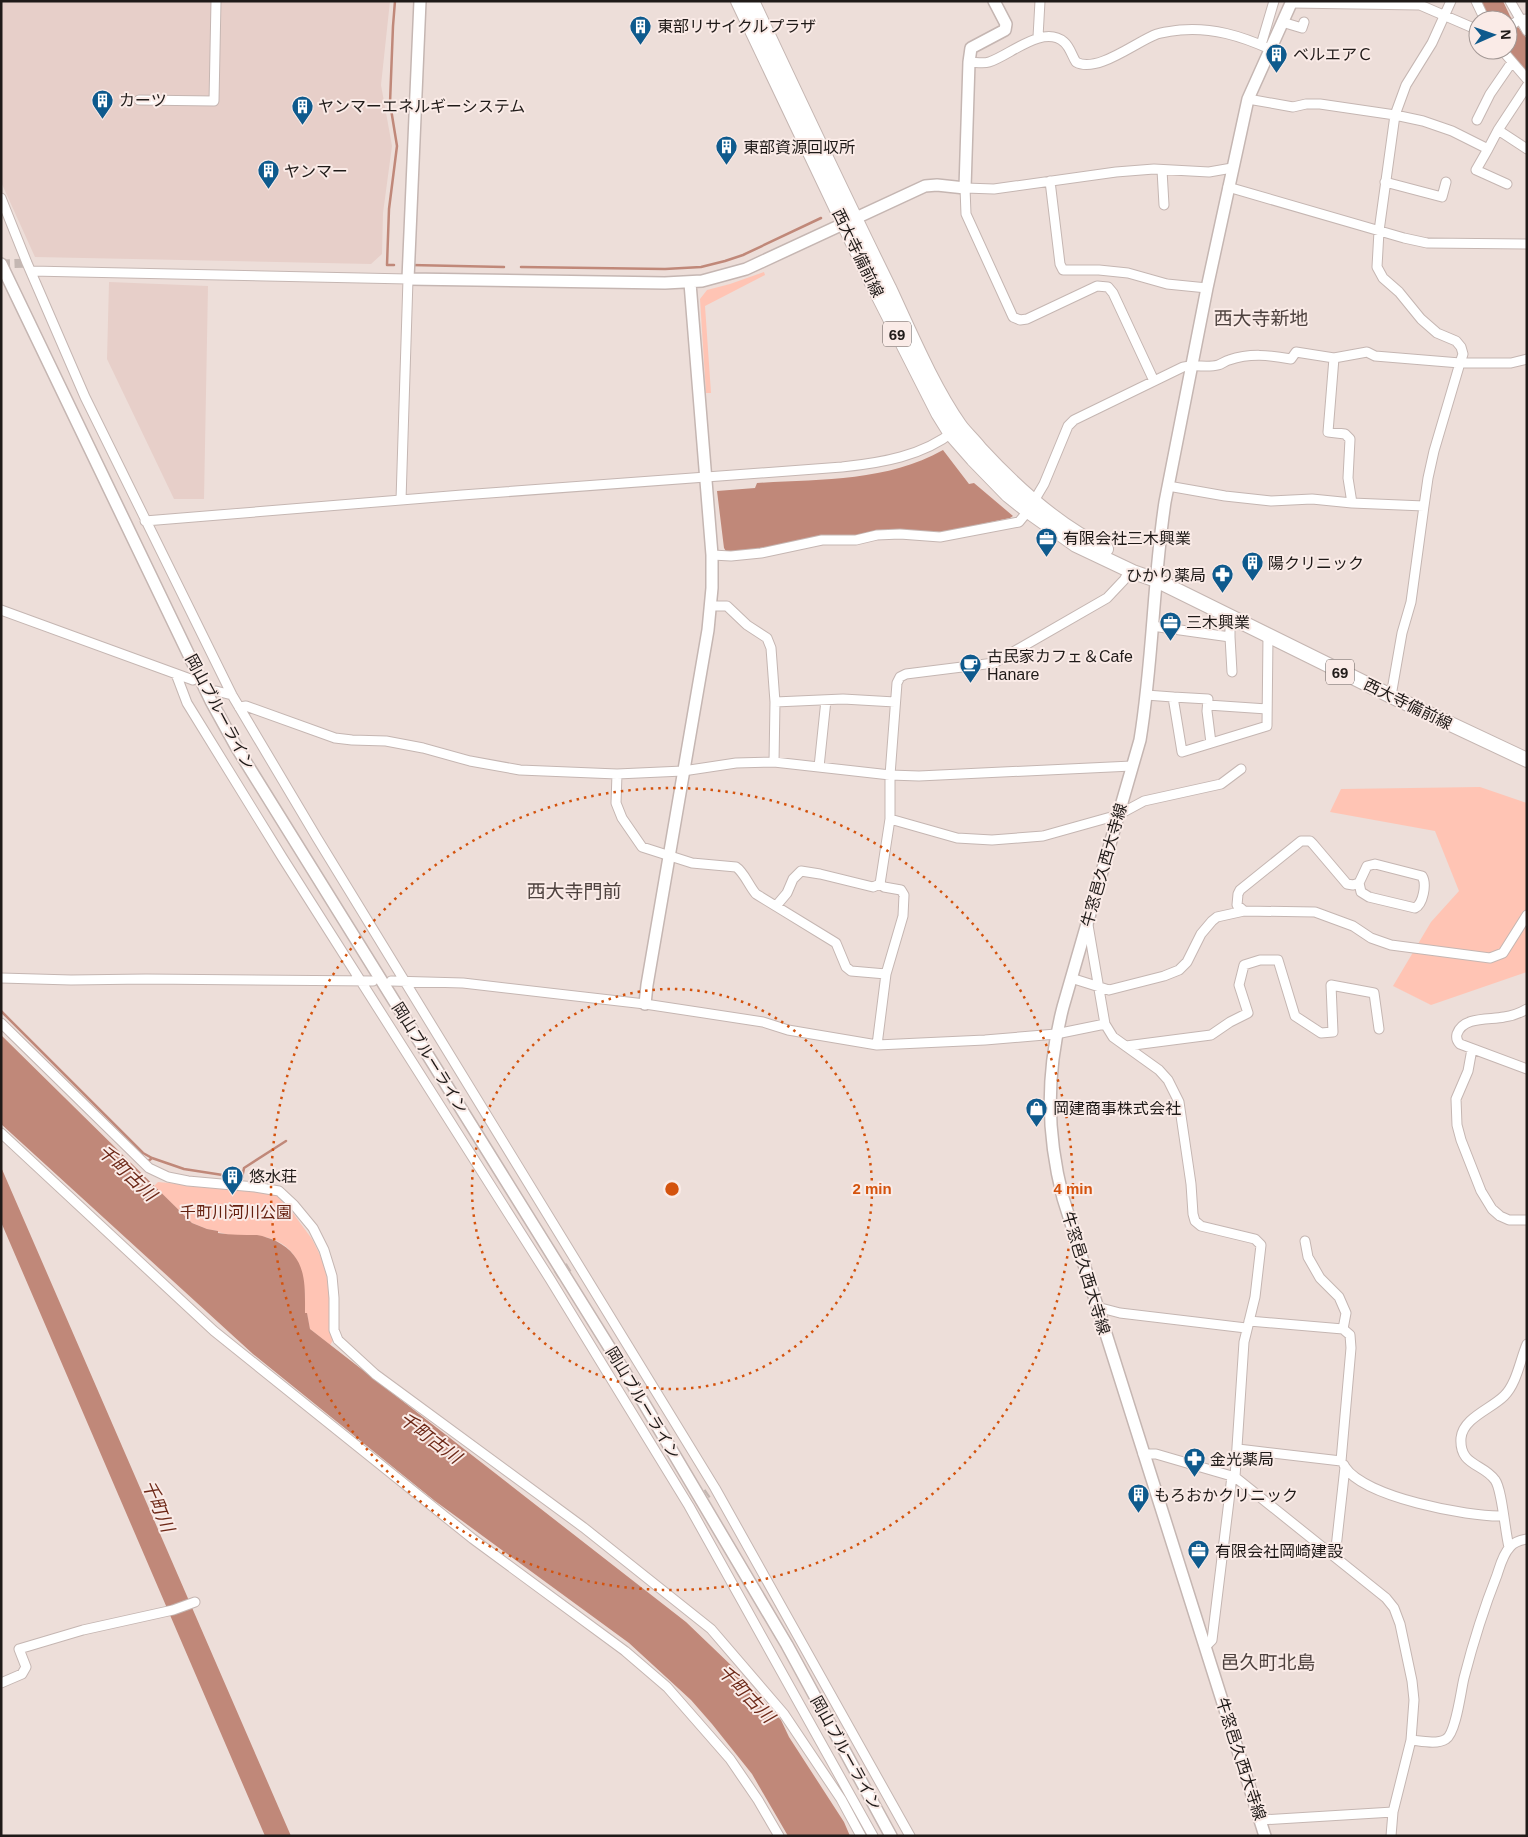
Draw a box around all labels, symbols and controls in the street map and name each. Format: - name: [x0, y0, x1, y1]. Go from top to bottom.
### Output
- north arrow: [1468, 10, 1518, 60]
- building icon: 東部リサイクルプラザ: [629, 14, 653, 45]
- place label: 東部リサイクルプラザ: [657, 18, 816, 35]
- text: N: [1498, 29, 1514, 40]
- building icon: ベルエアＣ: [1265, 42, 1289, 73]
- place label: ベルエアＣ: [1293, 46, 1373, 63]
- building icon: カーツ: [91, 88, 115, 119]
- place label: カーツ: [119, 92, 167, 109]
- building icon: ヤンマーエネルギーシステム: [290, 94, 314, 125]
- place label: ヤンマーエネルギーシステム: [318, 98, 525, 115]
- building icon: 東部資源回収所: [715, 135, 739, 166]
- place label: 東部資源回収所: [743, 139, 855, 156]
- building icon: ヤンマー: [256, 159, 280, 190]
- place label: ヤンマー: [284, 163, 348, 180]
- street label: 西大寺備前線: [829, 206, 887, 300]
- district label: 西大寺新地: [1213, 308, 1309, 329]
- road number: 69: [883, 322, 911, 346]
- office icon: 有限会社三木興業: [1035, 526, 1059, 557]
- place label: 有限会社三木興業: [1063, 530, 1191, 547]
- building icon: 陽クリニック: [1240, 551, 1264, 582]
- place label: 陽クリニック: [1268, 555, 1364, 572]
- pharmacy icon: ひかり薬局: [1210, 563, 1234, 594]
- place label: ひかり薬局: [1126, 567, 1206, 584]
- office icon: 三木興業: [1158, 610, 1182, 641]
- place label: 三木興業: [1186, 614, 1250, 631]
- place label: 古民家カフェ＆Cafe Hanare: [987, 648, 1133, 683]
- street label: 岡山ブルーライン: [182, 651, 258, 773]
- cafe icon: 古民家カフェ＆Cafe Hanare: [959, 653, 983, 684]
- road number: 69: [1326, 660, 1354, 684]
- street label: 西大寺備前線: [1361, 675, 1455, 733]
- street label: 牛窓邑久西大寺線: [1078, 801, 1130, 929]
- district label: 西大寺門前: [526, 881, 622, 902]
- street label: 岡山ブルーライン: [389, 999, 471, 1117]
- shop icon: 岡建商事株式会社: [1025, 1096, 1049, 1127]
- place label: 岡建商事株式会社: [1053, 1100, 1181, 1117]
- water label: 千町古川: [94, 1141, 162, 1206]
- building icon: 悠水荘: [221, 1164, 245, 1195]
- place label: 悠水荘: [249, 1168, 297, 1185]
- centre of rings: [663, 1180, 681, 1198]
- text: 2 min: [852, 1180, 892, 1197]
- text: 4 min: [1053, 1180, 1093, 1197]
- park label: 千町川河川公園: [180, 1204, 292, 1221]
- street label: 牛窓邑久西大寺線: [1059, 1209, 1113, 1337]
- street label: 岡山ブルーライン: [603, 1344, 683, 1462]
- water label: 千町古川: [395, 1408, 466, 1469]
- pharmacy icon: 金光薬局: [1182, 1447, 1206, 1478]
- place label: 金光薬局: [1210, 1451, 1274, 1468]
- water label: 千町川: [138, 1477, 179, 1537]
- building icon: もろおかクリニック: [1126, 1483, 1150, 1514]
- place label: もろおかクリニック: [1154, 1487, 1298, 1504]
- office icon: 有限会社岡崎建設: [1187, 1539, 1211, 1570]
- place label: 有限会社岡崎建設: [1215, 1543, 1343, 1560]
- district label: 邑久町北島: [1220, 1652, 1316, 1673]
- water label: 千町古川: [714, 1661, 780, 1728]
- street label: 岡山ブルーライン: [808, 1693, 884, 1813]
- street label: 牛窓邑久西大寺線: [1213, 1695, 1269, 1823]

